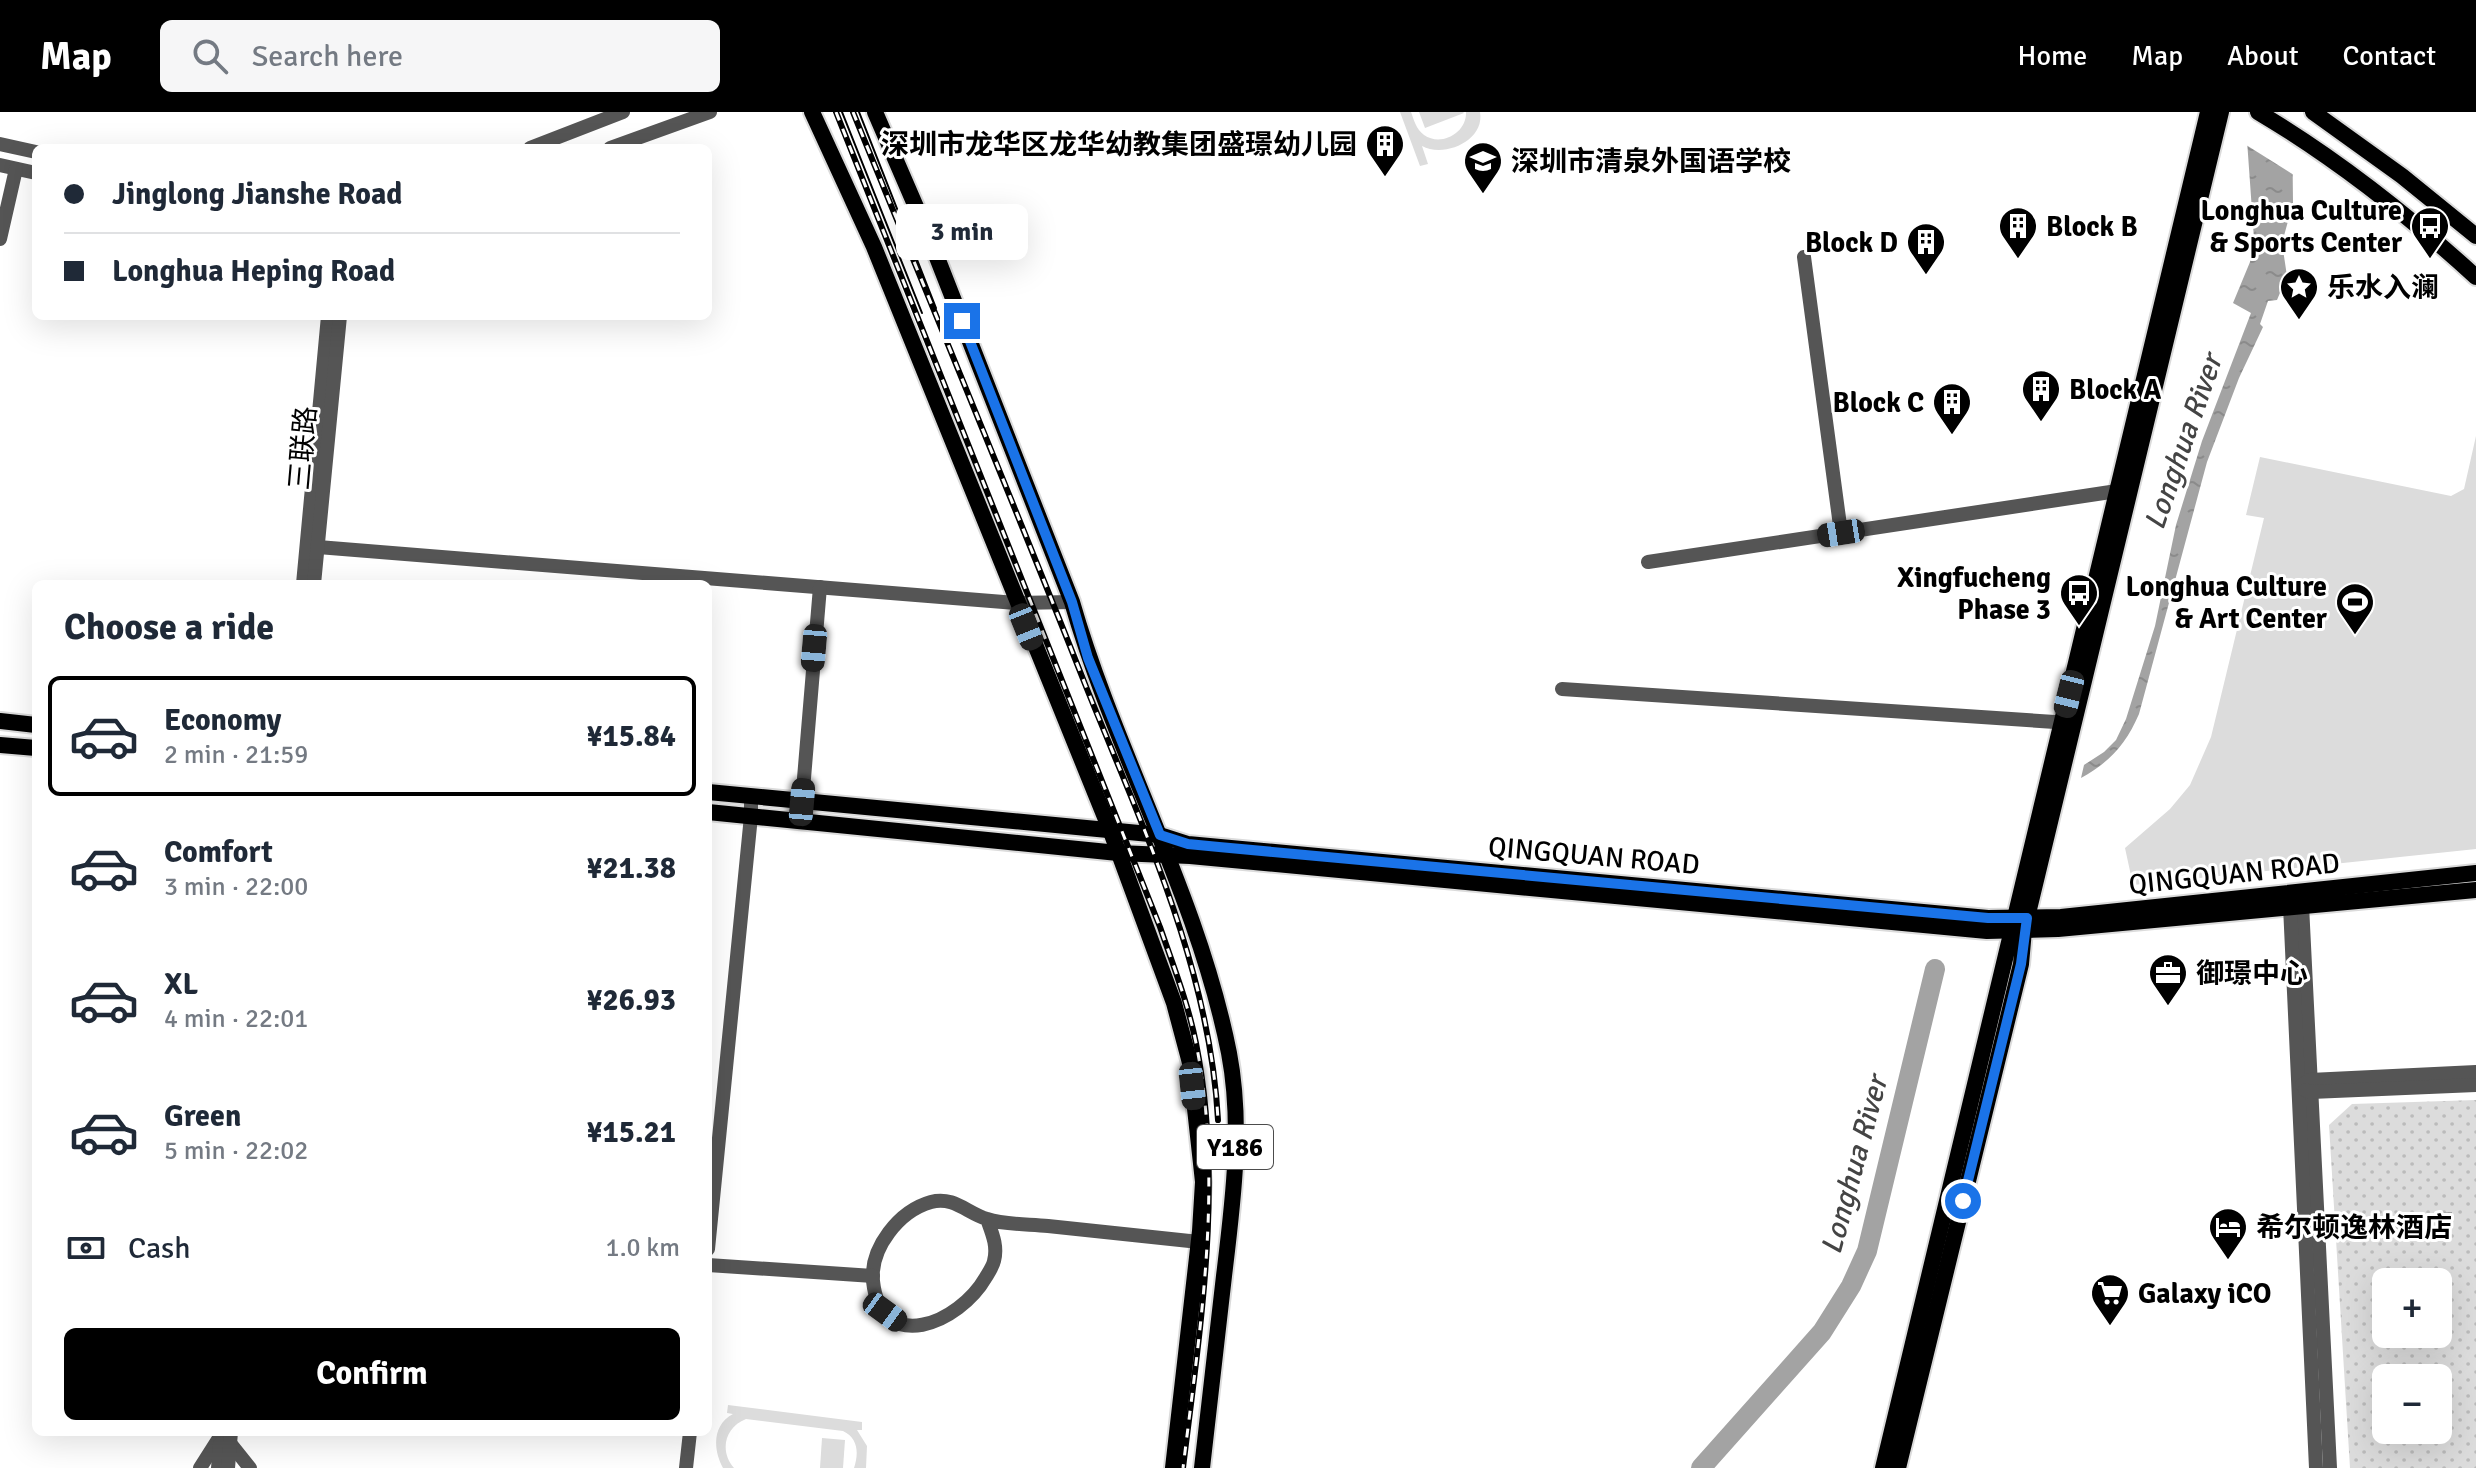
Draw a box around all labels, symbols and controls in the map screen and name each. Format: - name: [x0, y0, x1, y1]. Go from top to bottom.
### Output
- search box: [160, 20, 720, 92]
- text: Map: [40, 33, 112, 80]
- icon: search: [188, 34, 232, 78]
- text: Search here: [252, 38, 403, 75]
- text: Home: [2018, 39, 2087, 73]
- text: Map: [2131, 39, 2183, 73]
- text: About: [2227, 39, 2299, 73]
- text: Contact: [2343, 39, 2436, 73]
- building icon: 深圳市龙华区龙华幼教集团盛璟幼儿园: [1364, 123, 1406, 178]
- place label: 深圳市龙华区龙华幼教集团盛璟幼儿园: [881, 128, 1357, 162]
- school or university icon: 深圳市清泉外国语学校: [1462, 140, 1504, 195]
- place label: 深圳市清泉外国语学校: [1511, 145, 1791, 179]
- text: Jinglong Jianshe Road: [112, 176, 402, 213]
- place label: Longhua Culture & Sports Center: [2200, 194, 2403, 260]
- callout: 3 min: [896, 205, 1028, 261]
- building icon: Block B: [1997, 205, 2039, 260]
- bus stop icon: Longhua Culture & Sports Center: [2409, 205, 2451, 260]
- place label: Block B: [2046, 210, 2138, 244]
- text: 3 min: [931, 216, 993, 248]
- building icon: Block D: [1905, 221, 1947, 276]
- place label: Block D: [1805, 226, 1898, 260]
- text: Longhua Heping Road: [112, 253, 395, 290]
- place icon: 乐水入澜: [2278, 266, 2320, 321]
- place label: 乐水入澜: [2327, 271, 2439, 305]
- route end: [944, 303, 980, 339]
- water label: Longhua River: [2136, 346, 2232, 534]
- building icon: Block A: [2020, 368, 2062, 423]
- place label: Block A: [2069, 373, 2161, 407]
- building icon: Block C: [1931, 381, 1973, 436]
- place label: Block C: [1833, 386, 1924, 420]
- street label: 三联路: [282, 405, 324, 491]
- car: [1815, 517, 1867, 549]
- place label: Xingfucheng Phase 3: [1897, 561, 2051, 627]
- place label: Longhua Culture & Art Center: [2125, 570, 2328, 636]
- bus stop icon: Xingfucheng Phase 3: [2058, 572, 2100, 627]
- sports icon: Longhua Culture & Art Center: [2334, 581, 2376, 636]
- car: [1006, 600, 1046, 654]
- text: Choose a ride: [64, 605, 274, 650]
- car: [800, 623, 828, 673]
- car: [2052, 668, 2086, 720]
- icon: car: [68, 700, 140, 772]
- text: Economy: [164, 702, 281, 739]
- text: ¥15.84: [586, 718, 676, 755]
- text: 2 min · 21:59: [164, 739, 308, 771]
- car: [788, 777, 816, 827]
- street label: QINGQUAN ROAD: [1487, 830, 1701, 882]
- icon: car: [68, 832, 140, 904]
- text: Comfort: [164, 834, 273, 871]
- street label: QINGQUAN ROAD: [2127, 846, 2341, 902]
- text: ¥21.38: [586, 850, 676, 887]
- text: 3 min · 22:00: [164, 871, 308, 903]
- office icon: 御璟中心: [2147, 952, 2189, 1007]
- place label: 御璟中心: [2196, 957, 2308, 991]
- icon: car: [68, 964, 140, 1036]
- text: XL: [164, 966, 198, 1003]
- text: ¥26.93: [586, 982, 676, 1019]
- text: 4 min · 22:01: [164, 1003, 308, 1035]
- car: [1178, 1061, 1206, 1111]
- water label: Longhua River: [1813, 1068, 1897, 1258]
- icon: car: [68, 1096, 140, 1168]
- text: Green: [164, 1098, 241, 1135]
- text: ¥15.21: [586, 1114, 676, 1151]
- road number: Y186: [1197, 1125, 1273, 1169]
- text: 5 min · 22:02: [164, 1135, 308, 1167]
- route start: [1945, 1183, 1981, 1219]
- hotel icon: 希尔顿逸林酒店: [2207, 1206, 2249, 1261]
- place label: 希尔顿逸林酒店: [2256, 1211, 2452, 1245]
- icon: cash: [64, 1226, 108, 1270]
- text: Cash: [128, 1230, 191, 1267]
- text: 1.0 km: [606, 1232, 680, 1264]
- map controls: [2372, 1268, 2452, 1444]
- button: +: [2372, 1268, 2452, 1348]
- supermarket icon: Galaxy iCO: [2089, 1272, 2131, 1327]
- place label: Galaxy iCO: [2138, 1277, 2271, 1311]
- car: [859, 1288, 911, 1336]
- button: Confirm: [64, 1328, 680, 1420]
- button: −: [2372, 1364, 2452, 1444]

